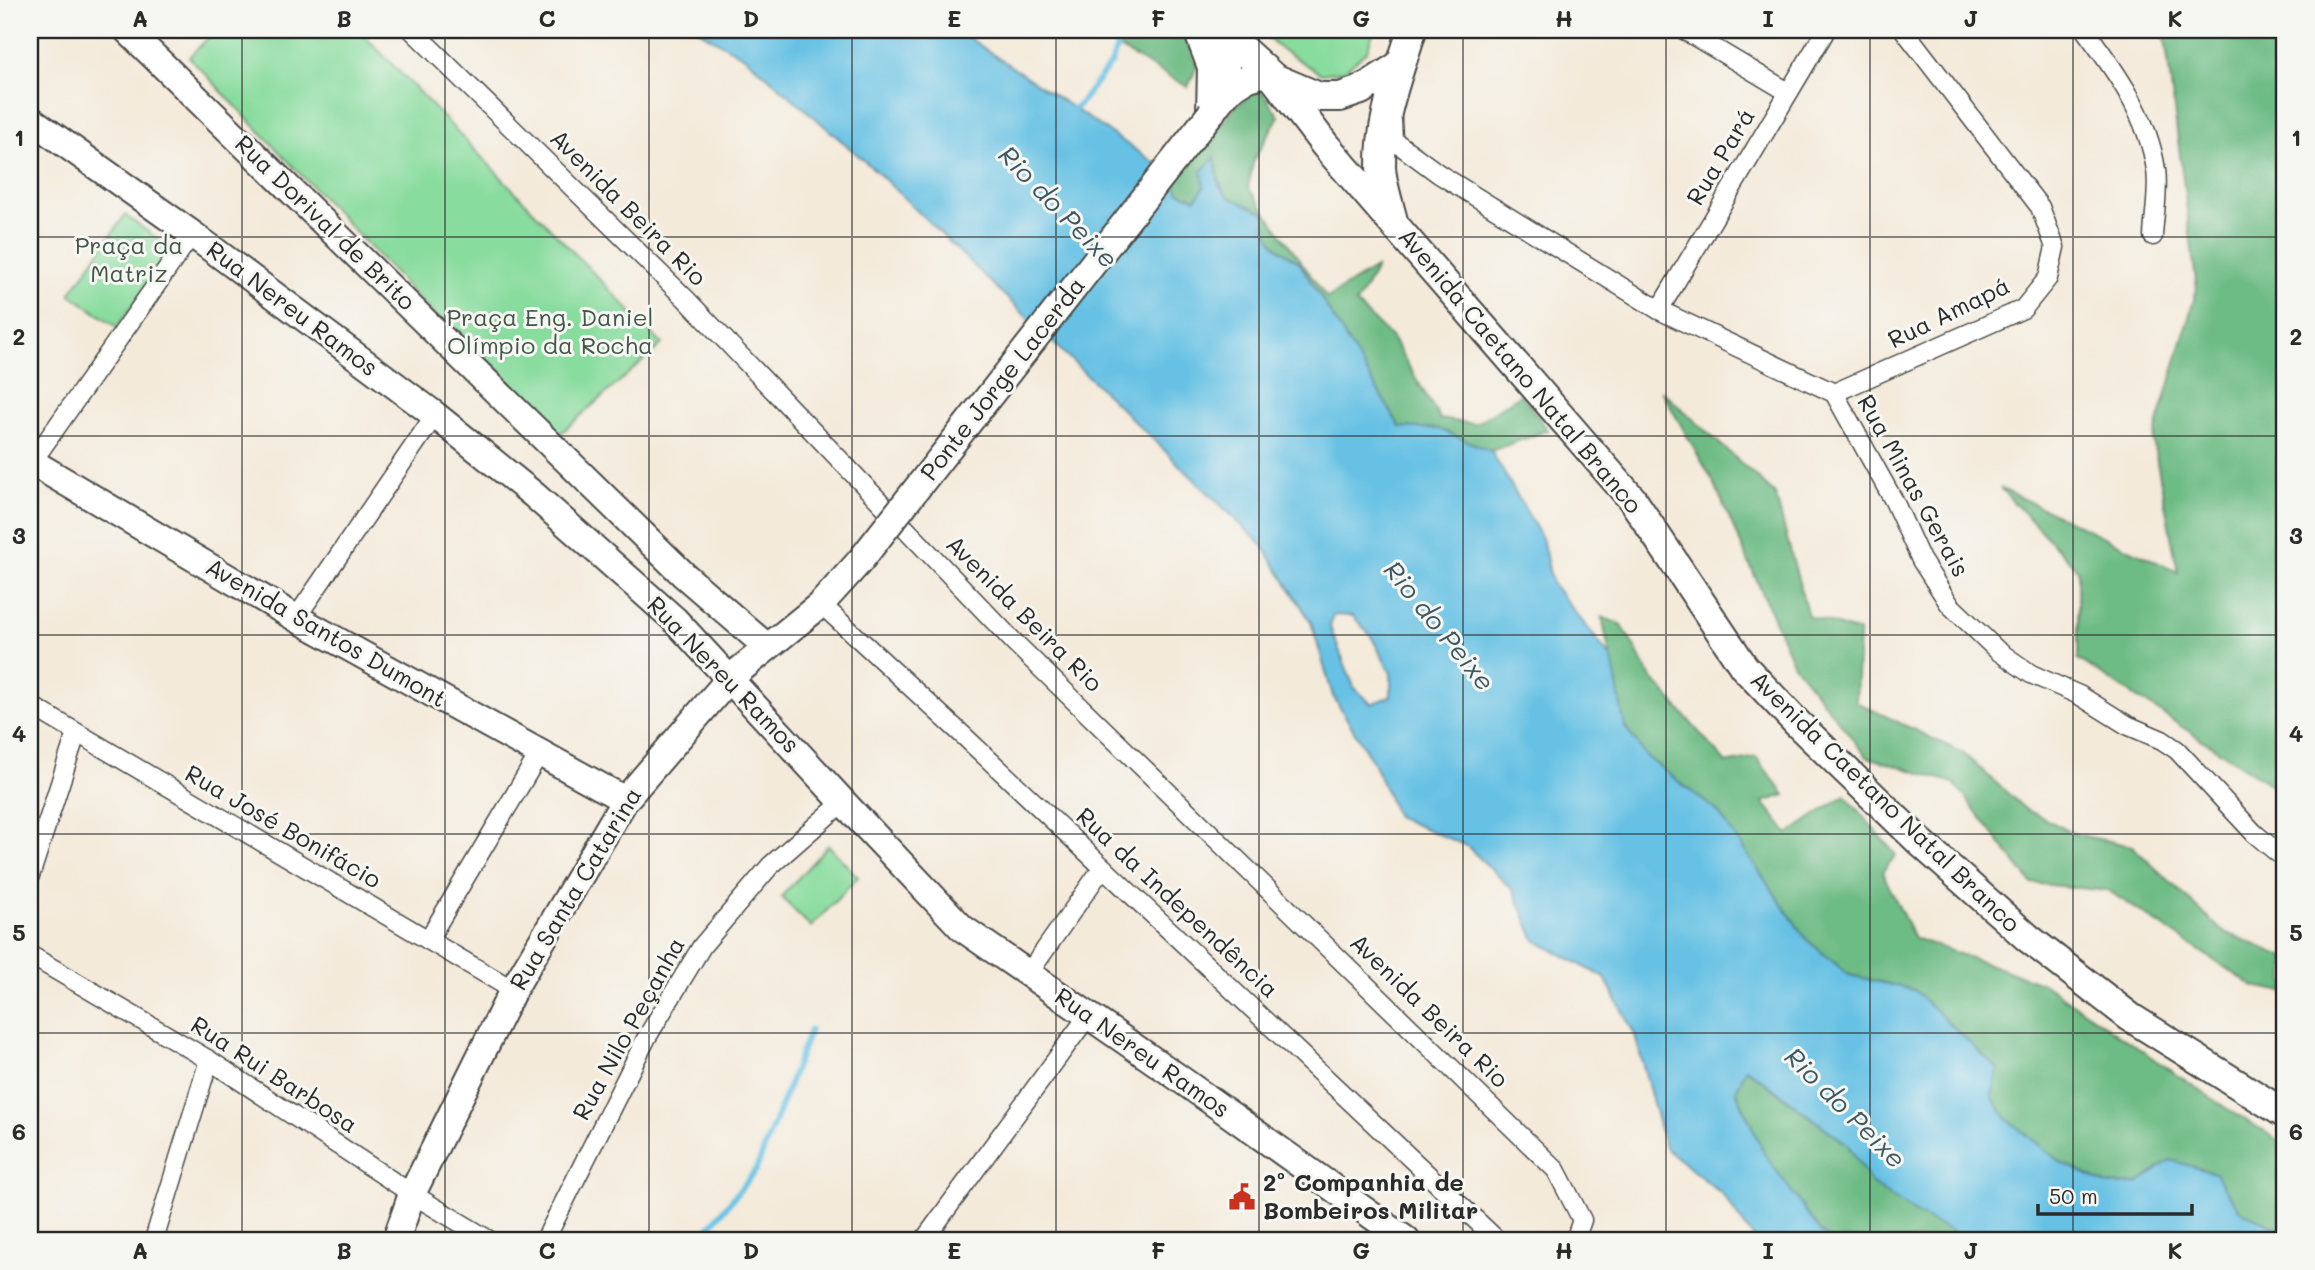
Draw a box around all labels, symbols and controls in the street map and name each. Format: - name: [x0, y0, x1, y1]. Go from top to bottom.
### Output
- text: A: [132, 3, 148, 33]
- text: B: [336, 3, 352, 33]
- text: C: [538, 3, 556, 33]
- text: D: [743, 3, 759, 33]
- text: E: [947, 3, 961, 33]
- text: F: [1151, 3, 1165, 33]
- text: G: [1352, 3, 1370, 33]
- text: H: [1555, 3, 1573, 33]
- text: I: [1762, 3, 1774, 33]
- text: J: [1963, 3, 1979, 33]
- text: K: [2167, 3, 2183, 33]
- street label: Rua Pará: [1679, 102, 1761, 210]
- text: 1: [14, 122, 24, 152]
- street label: Avenida Beira Rio: [544, 122, 714, 292]
- text: 1: [2291, 122, 2301, 152]
- street label: Rua Dorival de Brito: [229, 128, 423, 316]
- water label: Rio do Peixe: [992, 138, 1126, 275]
- street label: Avenida Caetano Natal Branco: [1392, 221, 1650, 519]
- park label: Praça da Matriz: [75, 229, 183, 288]
- street label: Rua Nereu Ramos: [201, 233, 385, 382]
- street label: Rua Amapá: [1882, 269, 2014, 354]
- street label: Ponte Jorge Lacerda: [913, 270, 1091, 486]
- park label: Praça Eng. Daniel Olímpio da Rocha: [446, 301, 654, 360]
- text: 2: [13, 321, 25, 351]
- text: 2: [2290, 321, 2302, 351]
- street label: Rua Minas Gerais: [1851, 389, 1977, 582]
- text: 3: [12, 520, 26, 550]
- text: 3: [2289, 520, 2303, 550]
- street label: Avenida Beira Rio: [940, 528, 1110, 698]
- street label: Avenida Santos Dumont: [201, 550, 453, 713]
- water label: Rio do Peixe: [1377, 553, 1503, 697]
- street label: Rua Nereu Ramos: [641, 589, 807, 759]
- street label: Avenida Caetano Natal Branco: [1745, 664, 2027, 938]
- text: 4: [12, 718, 26, 748]
- text: 4: [2289, 718, 2303, 748]
- street label: Rua José Bonifácio: [180, 757, 387, 895]
- street label: Rua Santa Catarina: [502, 781, 648, 995]
- street label: Rua da Independência: [1070, 800, 1286, 1004]
- text: 5: [12, 917, 26, 947]
- text: 5: [2289, 917, 2303, 947]
- street label: Avenida Beira Rio: [1344, 926, 1516, 1094]
- street label: Rua Nilo Peçanha: [565, 931, 691, 1125]
- street label: Rua Nereu Ramos: [1049, 980, 1236, 1124]
- street label: Rua Rui Barbosa: [186, 1008, 364, 1139]
- water label: Rio do Peixe: [1778, 1039, 1914, 1175]
- text: 6: [12, 1116, 26, 1146]
- text: 6: [2289, 1116, 2303, 1146]
- place label: 2º Companhia de Bombeiros Militar: [1263, 1166, 1478, 1225]
- scale bar: [2038, 1172, 2192, 1216]
- public building icon: 2º Companhia de Bombeiros Militar: [1227, 1182, 1257, 1212]
- text: 50 m: [2049, 1182, 2098, 1209]
- text: A: [132, 1235, 148, 1265]
- text: B: [336, 1235, 352, 1265]
- text: C: [538, 1235, 556, 1265]
- text: D: [743, 1235, 759, 1265]
- text: E: [947, 1235, 961, 1265]
- text: F: [1151, 1235, 1165, 1265]
- text: G: [1352, 1235, 1370, 1265]
- text: H: [1555, 1235, 1573, 1265]
- text: I: [1762, 1235, 1774, 1265]
- text: J: [1963, 1235, 1979, 1265]
- text: K: [2167, 1235, 2183, 1265]

